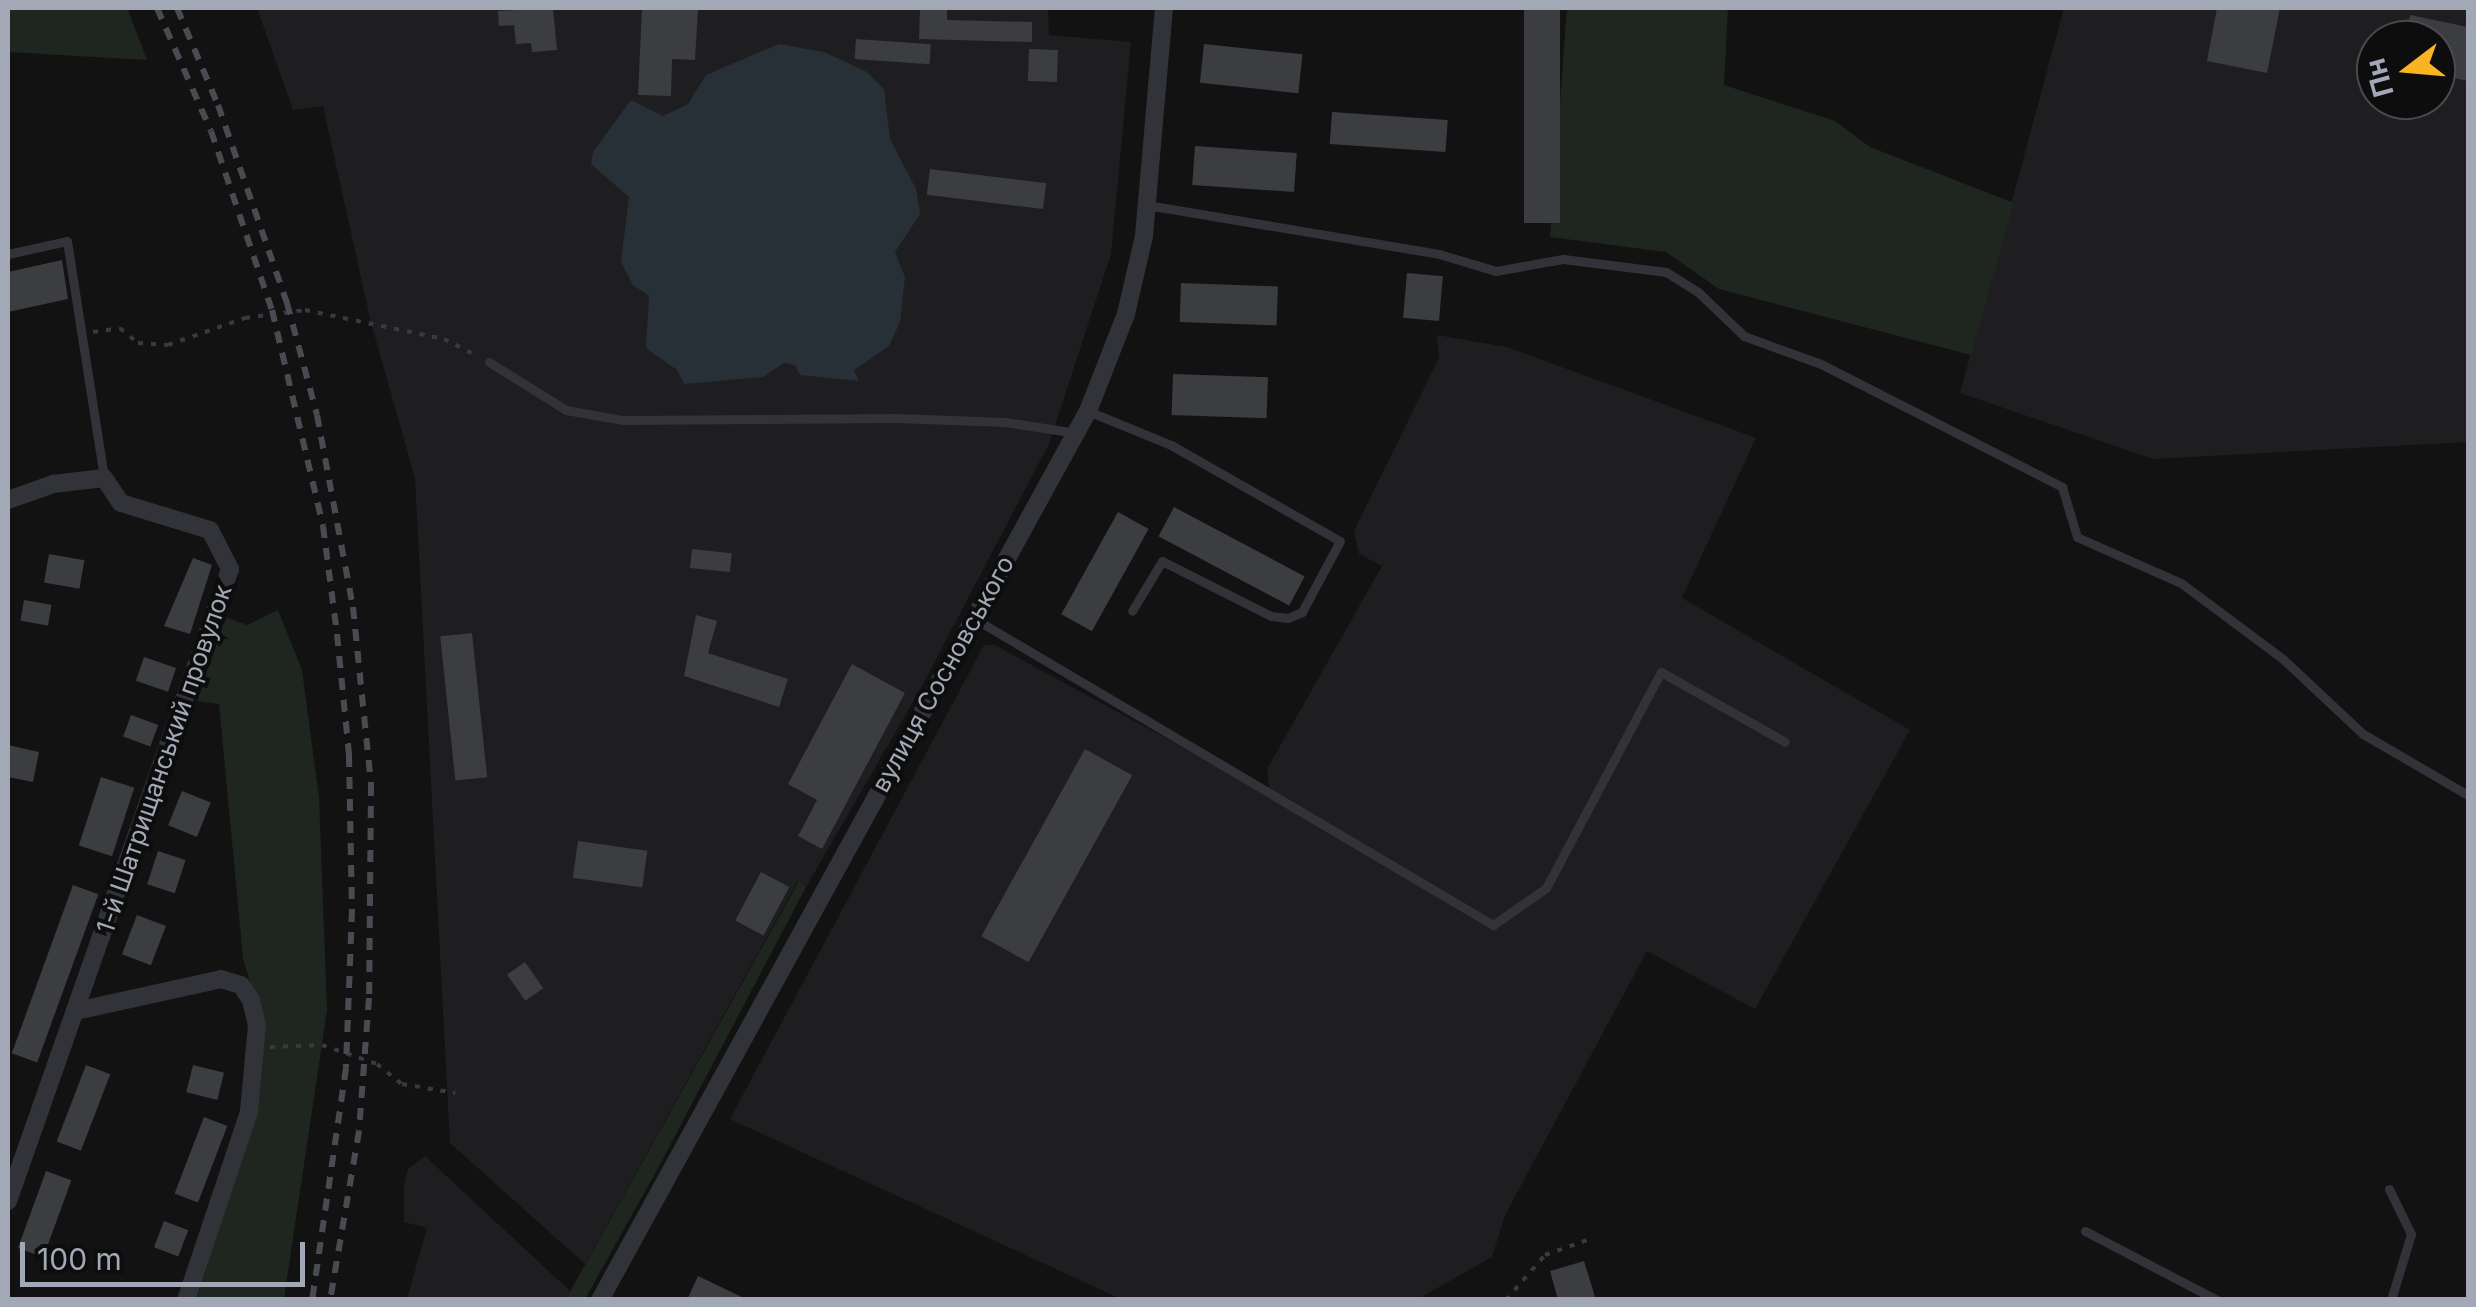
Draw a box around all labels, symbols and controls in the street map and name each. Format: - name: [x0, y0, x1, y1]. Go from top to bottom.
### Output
- north arrow: [2356, 20, 2456, 120]
- text: Пн: [2357, 55, 2401, 101]
- street label: вулиця Сосновського: [866, 551, 1020, 797]
- street label: 1-й Шатрищанський провулок: [90, 581, 238, 937]
- scale bar: [25, 1222, 310, 1284]
- text: 100 m: [37, 1241, 122, 1277]

